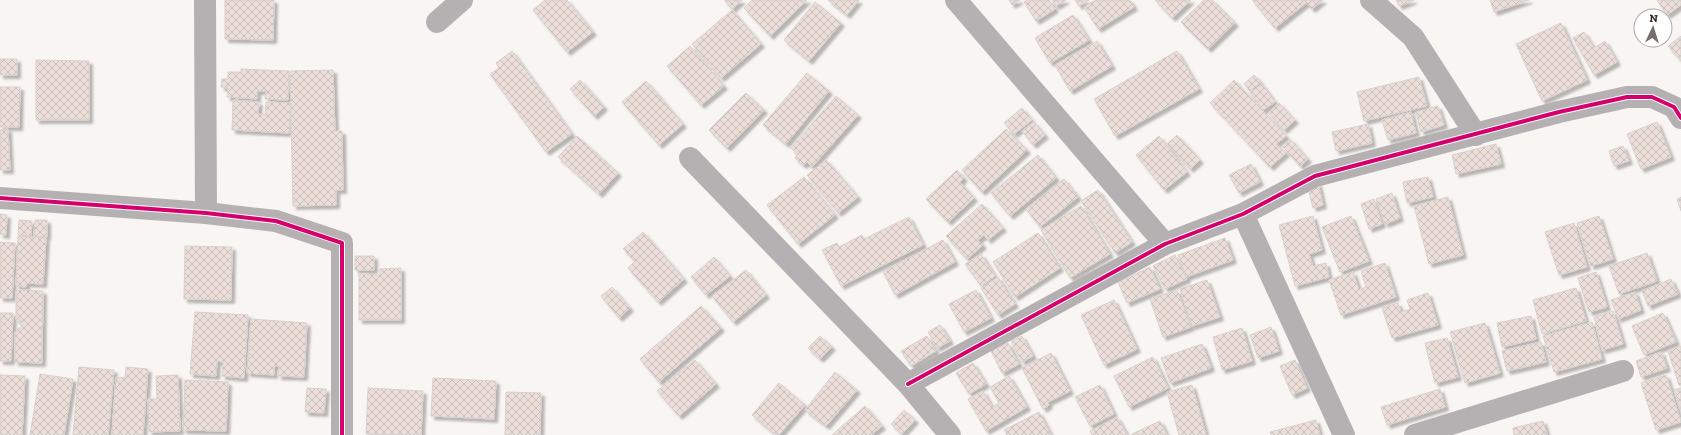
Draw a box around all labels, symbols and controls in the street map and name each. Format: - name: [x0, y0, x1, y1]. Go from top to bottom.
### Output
- north arrow: [1633, 8, 1673, 48]
- text: N: [1649, 12, 1659, 25]

